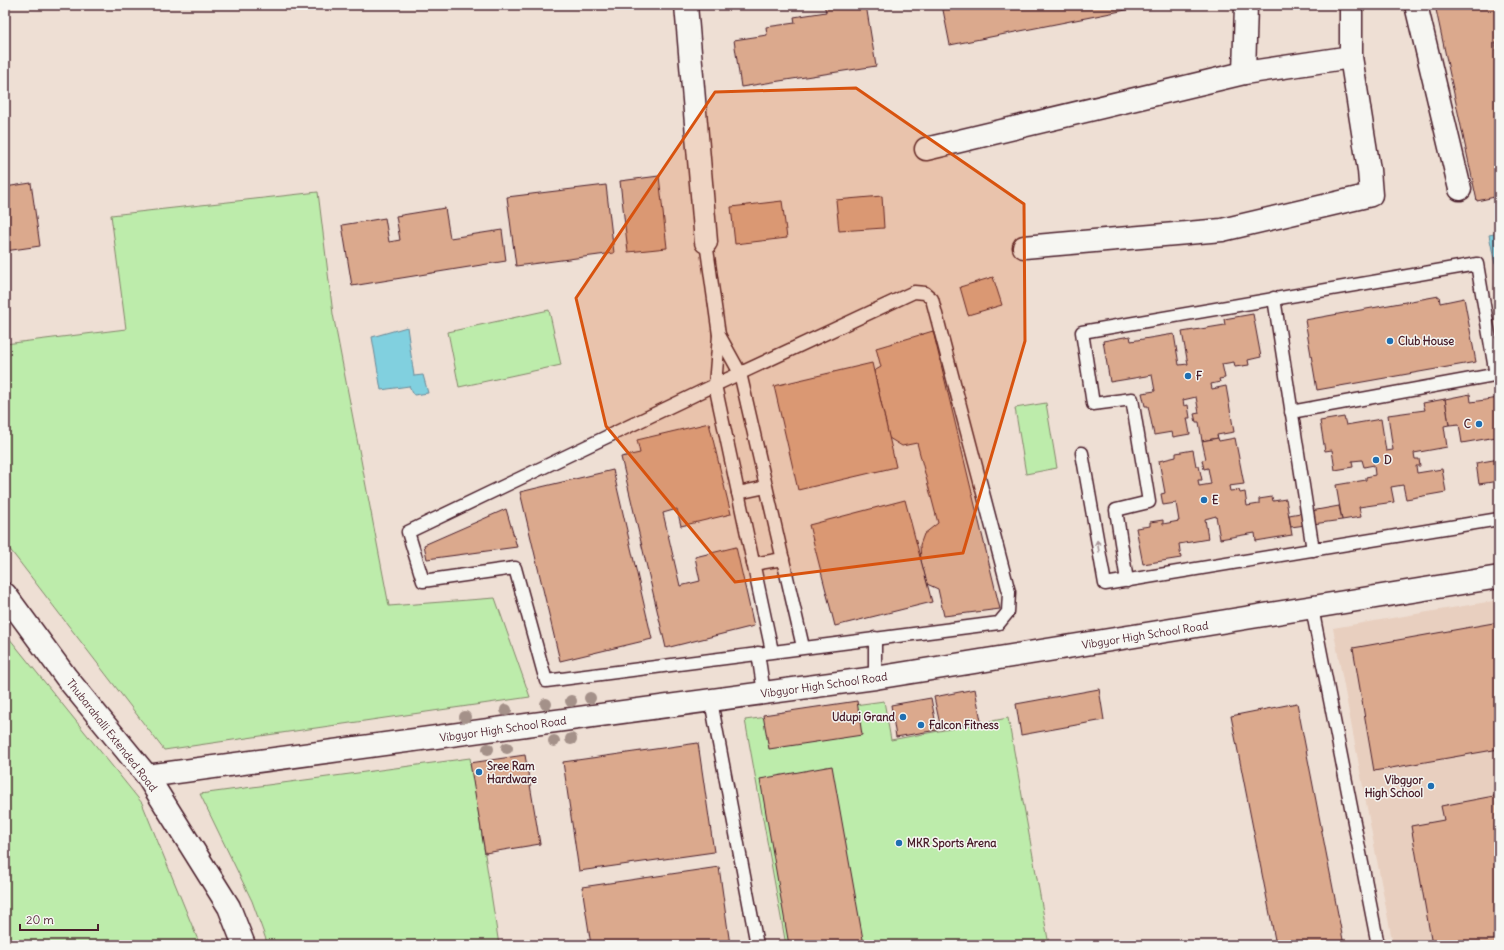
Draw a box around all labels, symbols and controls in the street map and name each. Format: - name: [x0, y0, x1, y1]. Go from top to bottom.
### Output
- place label: Club House: [1398, 334, 1454, 348]
- marker: Club House: [1385, 336, 1395, 346]
- place label: F: [1196, 369, 1203, 383]
- marker: F: [1183, 371, 1193, 381]
- place label: C: [1464, 417, 1472, 431]
- marker: C: [1474, 419, 1484, 429]
- place label: D: [1384, 453, 1392, 467]
- marker: D: [1371, 455, 1381, 465]
- place label: E: [1212, 493, 1219, 507]
- marker: E: [1199, 495, 1209, 505]
- one-way arrow: [1094, 540, 1102, 553]
- street label: Vibgyor High School Road: [1081, 618, 1210, 652]
- street label: Vibgyor High School Road: [760, 669, 889, 701]
- street label: Thubarahalli Extended Road: [64, 676, 161, 794]
- place label: Udupi Grand: [832, 710, 896, 725]
- marker: Udupi Grand: [898, 712, 908, 722]
- street label: Vibgyor High School Road: [439, 713, 568, 745]
- place label: Falcon Fitness: [929, 718, 999, 732]
- marker: Falcon Fitness: [916, 720, 926, 730]
- place label: Sree Ram Hardware: [487, 759, 537, 786]
- marker: Sree Ram Hardware: [474, 767, 484, 777]
- place label: Vibgyor High School: [1365, 773, 1424, 801]
- marker: Vibgyor High School: [1426, 781, 1436, 791]
- place label: MKR Sports Arena: [907, 836, 997, 851]
- marker: MKR Sports Arena: [894, 838, 904, 848]
- scale bar: [20, 906, 98, 932]
- text: 20 m: [26, 912, 54, 927]

